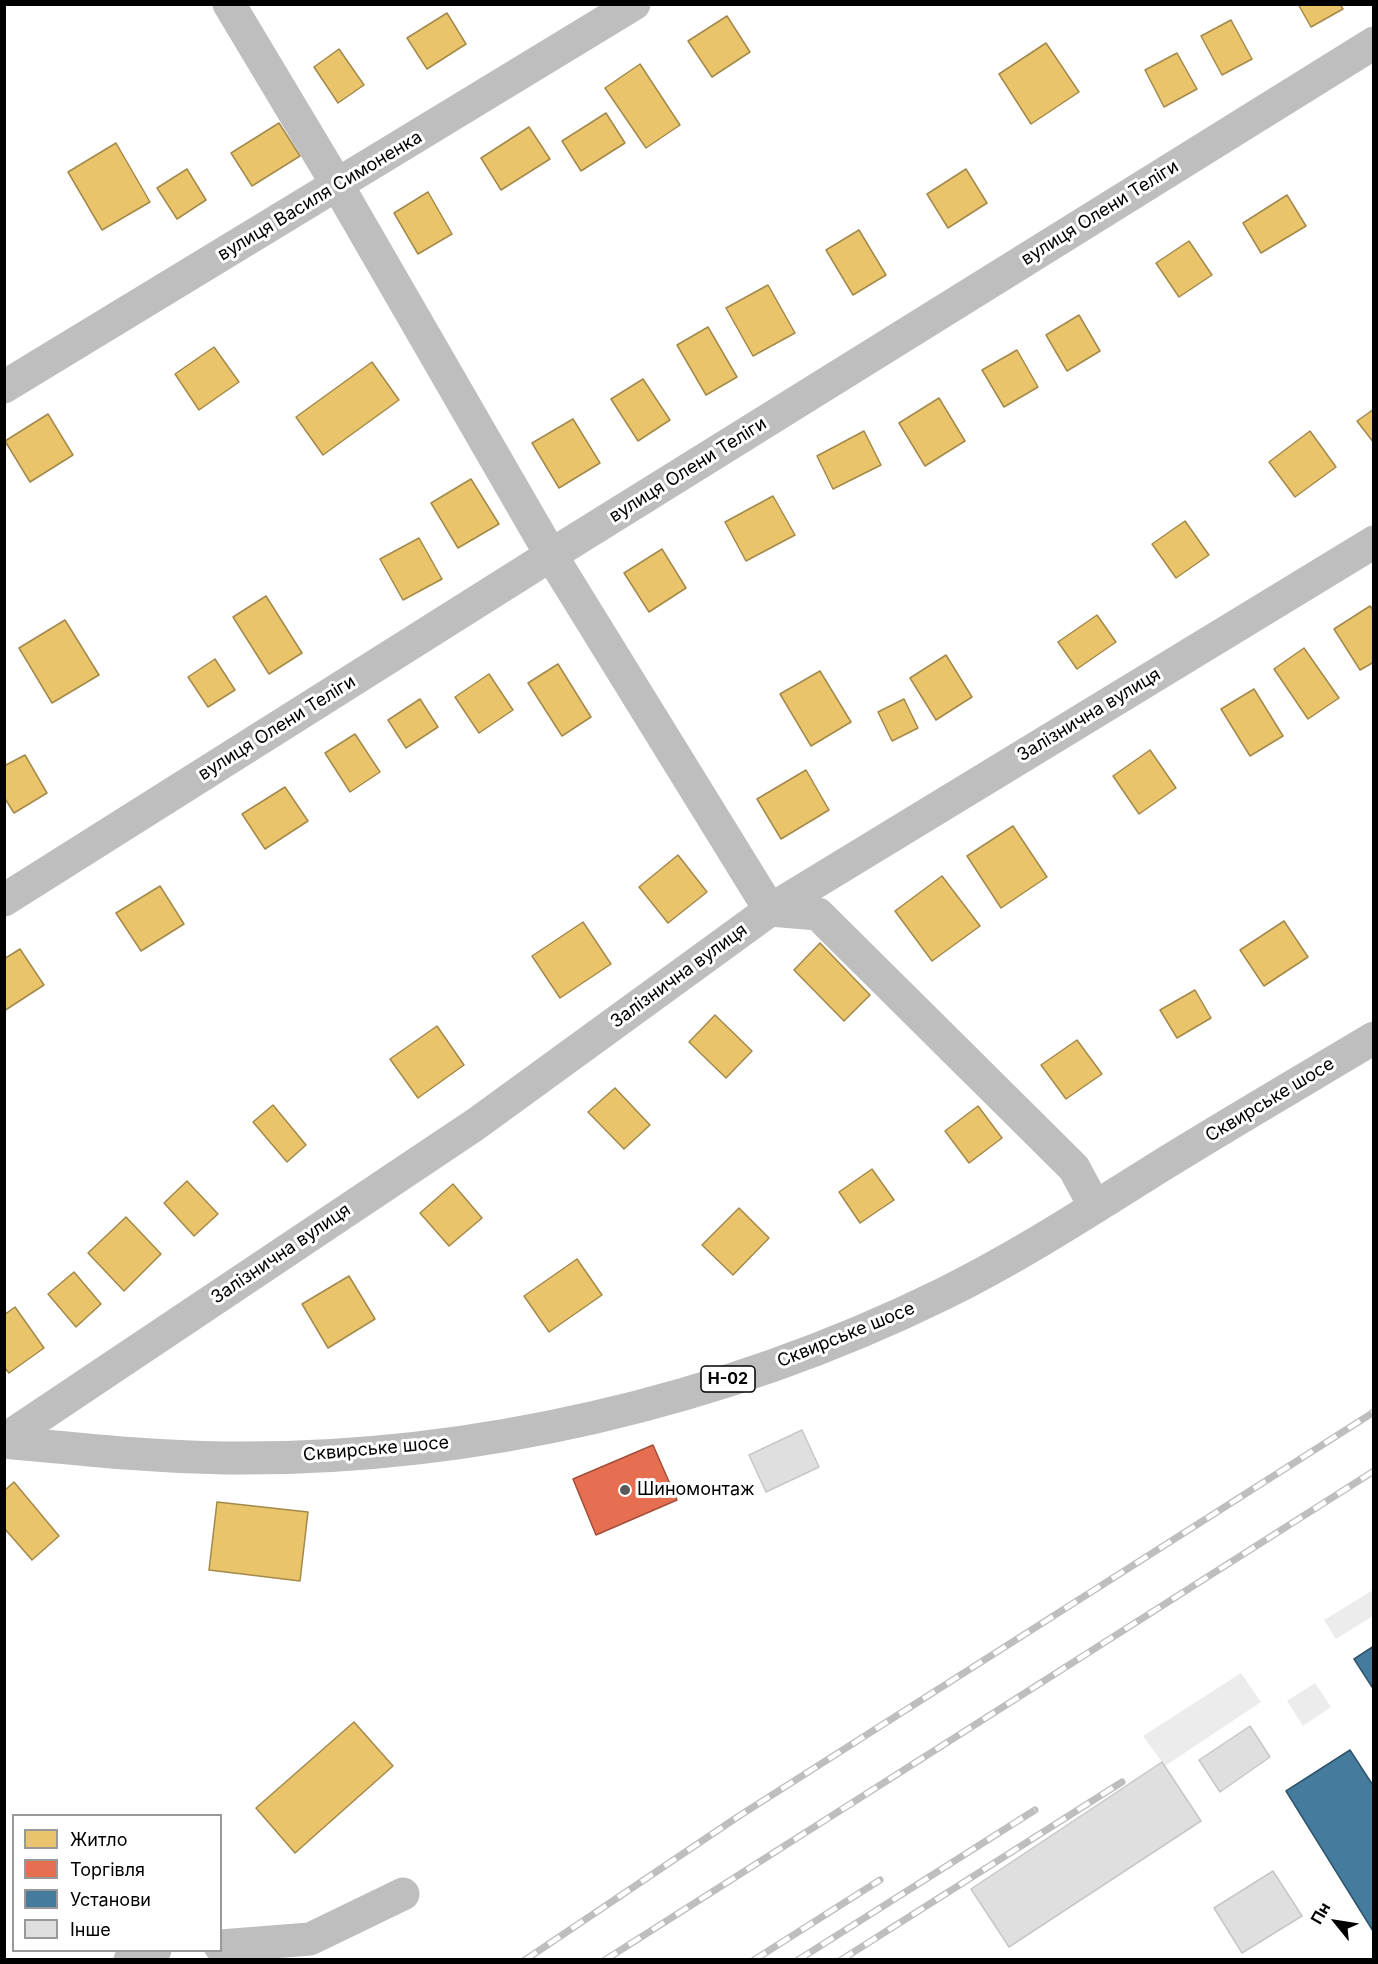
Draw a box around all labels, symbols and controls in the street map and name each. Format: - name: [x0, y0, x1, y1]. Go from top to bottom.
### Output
- street label: вулиця Василя Симоненка: [214, 126, 426, 266]
- street label: вулиця Олени Теліги: [1017, 156, 1183, 270]
- street label: вулиця Олени Теліги: [605, 413, 771, 527]
- street label: Залізнична вулиця: [1013, 664, 1165, 766]
- street label: вулиця Олени Теліги: [194, 671, 360, 785]
- street label: Залізнична вулиця: [607, 919, 751, 1033]
- street label: Сквирське шосе: [1202, 1053, 1338, 1147]
- street label: Залізнична вулиця: [207, 1199, 355, 1309]
- street label: Сквирське шосе: [774, 1298, 918, 1372]
- road number: Н-02: [701, 1366, 755, 1392]
- street label: Сквирське шосе: [302, 1432, 450, 1466]
- place label: Шиномонтаж: [637, 1479, 755, 1501]
- marker: Шиномонтаж: [618, 1483, 632, 1497]
- legend: [12, 1814, 222, 1952]
- text: Житло: [70, 1829, 127, 1850]
- text: Торгівля: [70, 1859, 145, 1880]
- text: Установи: [70, 1889, 151, 1910]
- north arrow: [1306, 1892, 1366, 1952]
- text: Пн: [1306, 1899, 1335, 1927]
- text: Інше: [70, 1919, 111, 1940]

